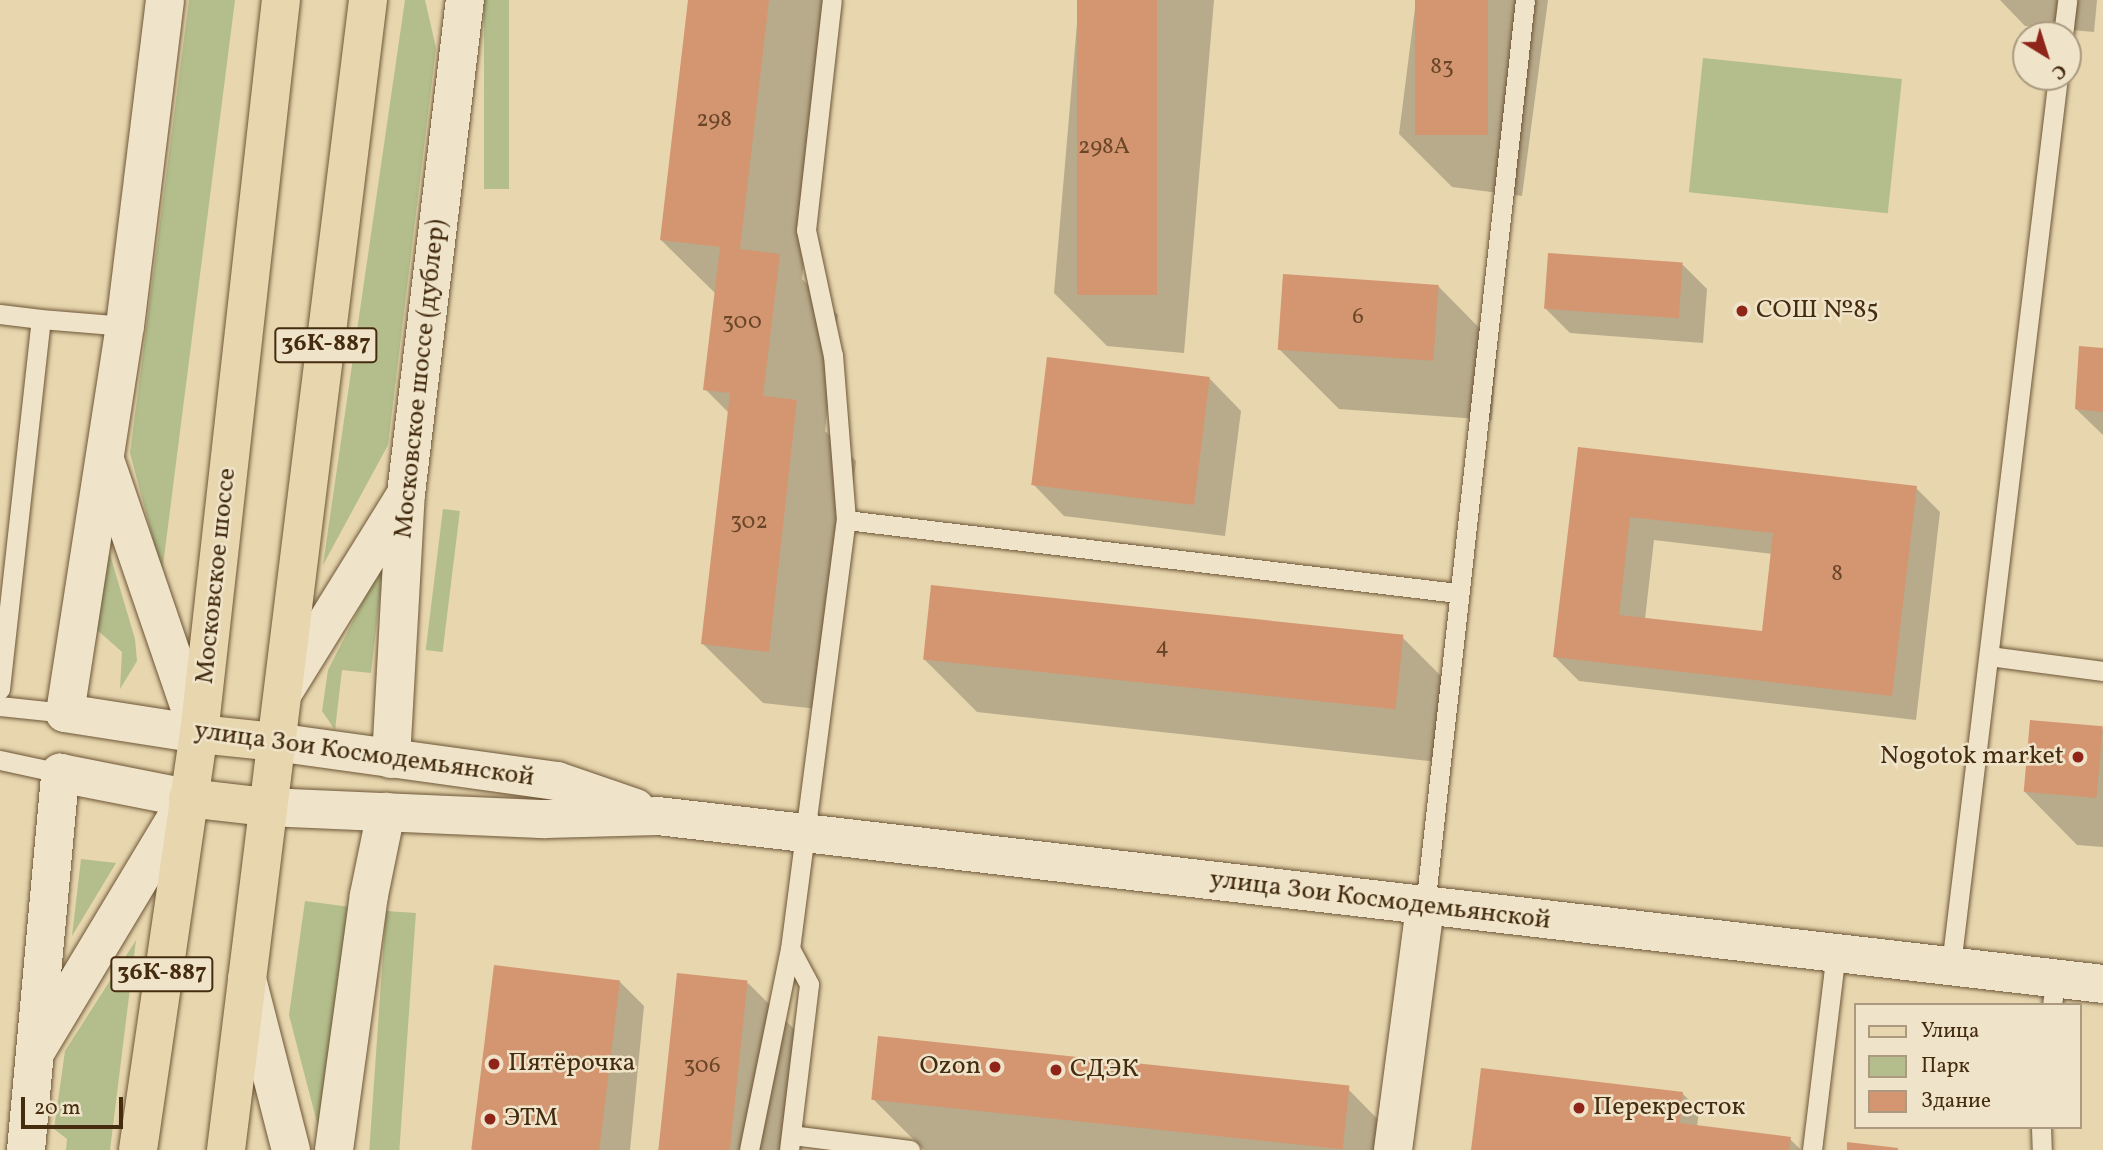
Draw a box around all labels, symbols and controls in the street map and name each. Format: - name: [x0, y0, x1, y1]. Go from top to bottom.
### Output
- north arrow: [2012, 21, 2082, 91]
- house number: 83: [1430, 53, 1454, 81]
- text: С: [2046, 57, 2072, 85]
- house number: 298: [696, 106, 732, 134]
- house number: 298А: [1078, 133, 1130, 161]
- street label: Московское шоссе (дублер): [389, 218, 453, 540]
- place label: СОШ №85: [1756, 295, 1879, 327]
- house number: 6: [1352, 303, 1364, 331]
- marker: СОШ №85: [1734, 303, 1750, 319]
- house number: 300: [722, 308, 762, 336]
- road number: 36К-887: [274, 324, 378, 366]
- street label: Московское шоссе: [190, 466, 244, 686]
- house number: 302: [730, 508, 768, 536]
- house number: 8: [1831, 560, 1843, 588]
- house number: 4: [1155, 633, 1169, 661]
- street label: улица Зои Космодемьянской: [192, 716, 536, 794]
- place label: Nogotok market: [1880, 741, 2064, 773]
- marker: Nogotok market: [2070, 749, 2086, 765]
- street label: улица Зои Космодемьянской: [1208, 865, 1552, 937]
- road number: 36К-887: [110, 954, 214, 994]
- legend: [1854, 1003, 2082, 1129]
- text: Улица: [1921, 1017, 1979, 1046]
- place label: Пятёрочка: [508, 1048, 636, 1080]
- place label: Ozon: [920, 1051, 981, 1083]
- house number: 306: [683, 1052, 721, 1080]
- text: Парк: [1921, 1052, 1970, 1081]
- place label: СДЭК: [1070, 1054, 1139, 1086]
- marker: Пятёрочка: [486, 1056, 502, 1072]
- marker: Ozon: [987, 1059, 1003, 1075]
- marker: СДЭК: [1048, 1062, 1064, 1078]
- scale bar: [24, 1084, 126, 1128]
- text: Здание: [1921, 1087, 1991, 1116]
- place label: Перекресток: [1593, 1092, 1745, 1124]
- text: 20 m: [34, 1094, 80, 1123]
- marker: Перекресток: [1571, 1100, 1587, 1116]
- place label: ЭТМ: [504, 1103, 558, 1135]
- marker: ЭТМ: [482, 1111, 498, 1127]

